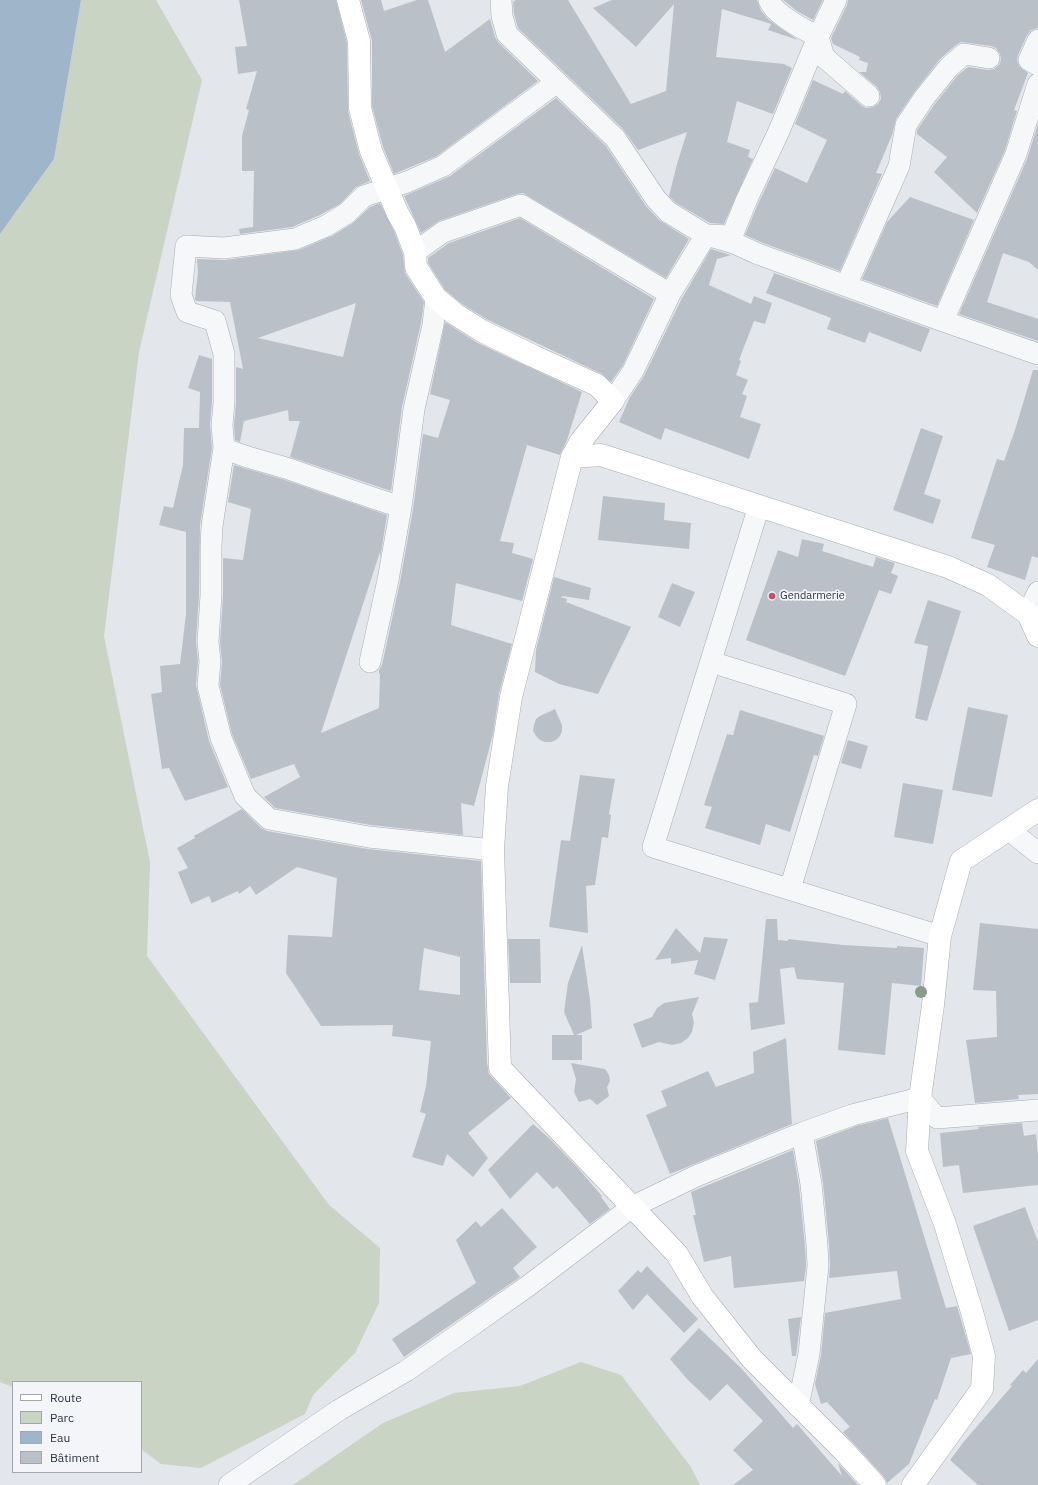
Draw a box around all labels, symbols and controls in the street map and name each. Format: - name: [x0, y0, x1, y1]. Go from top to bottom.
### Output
- place label: Gendarmerie: [780, 589, 845, 603]
- marker: Gendarmerie: [767, 591, 777, 601]
- legend: [12, 1381, 142, 1473]
- text: Route: [50, 1390, 82, 1405]
- text: Parc: [50, 1410, 74, 1425]
- text: Eau: [50, 1430, 70, 1445]
- text: Bâtiment: [50, 1450, 100, 1465]

